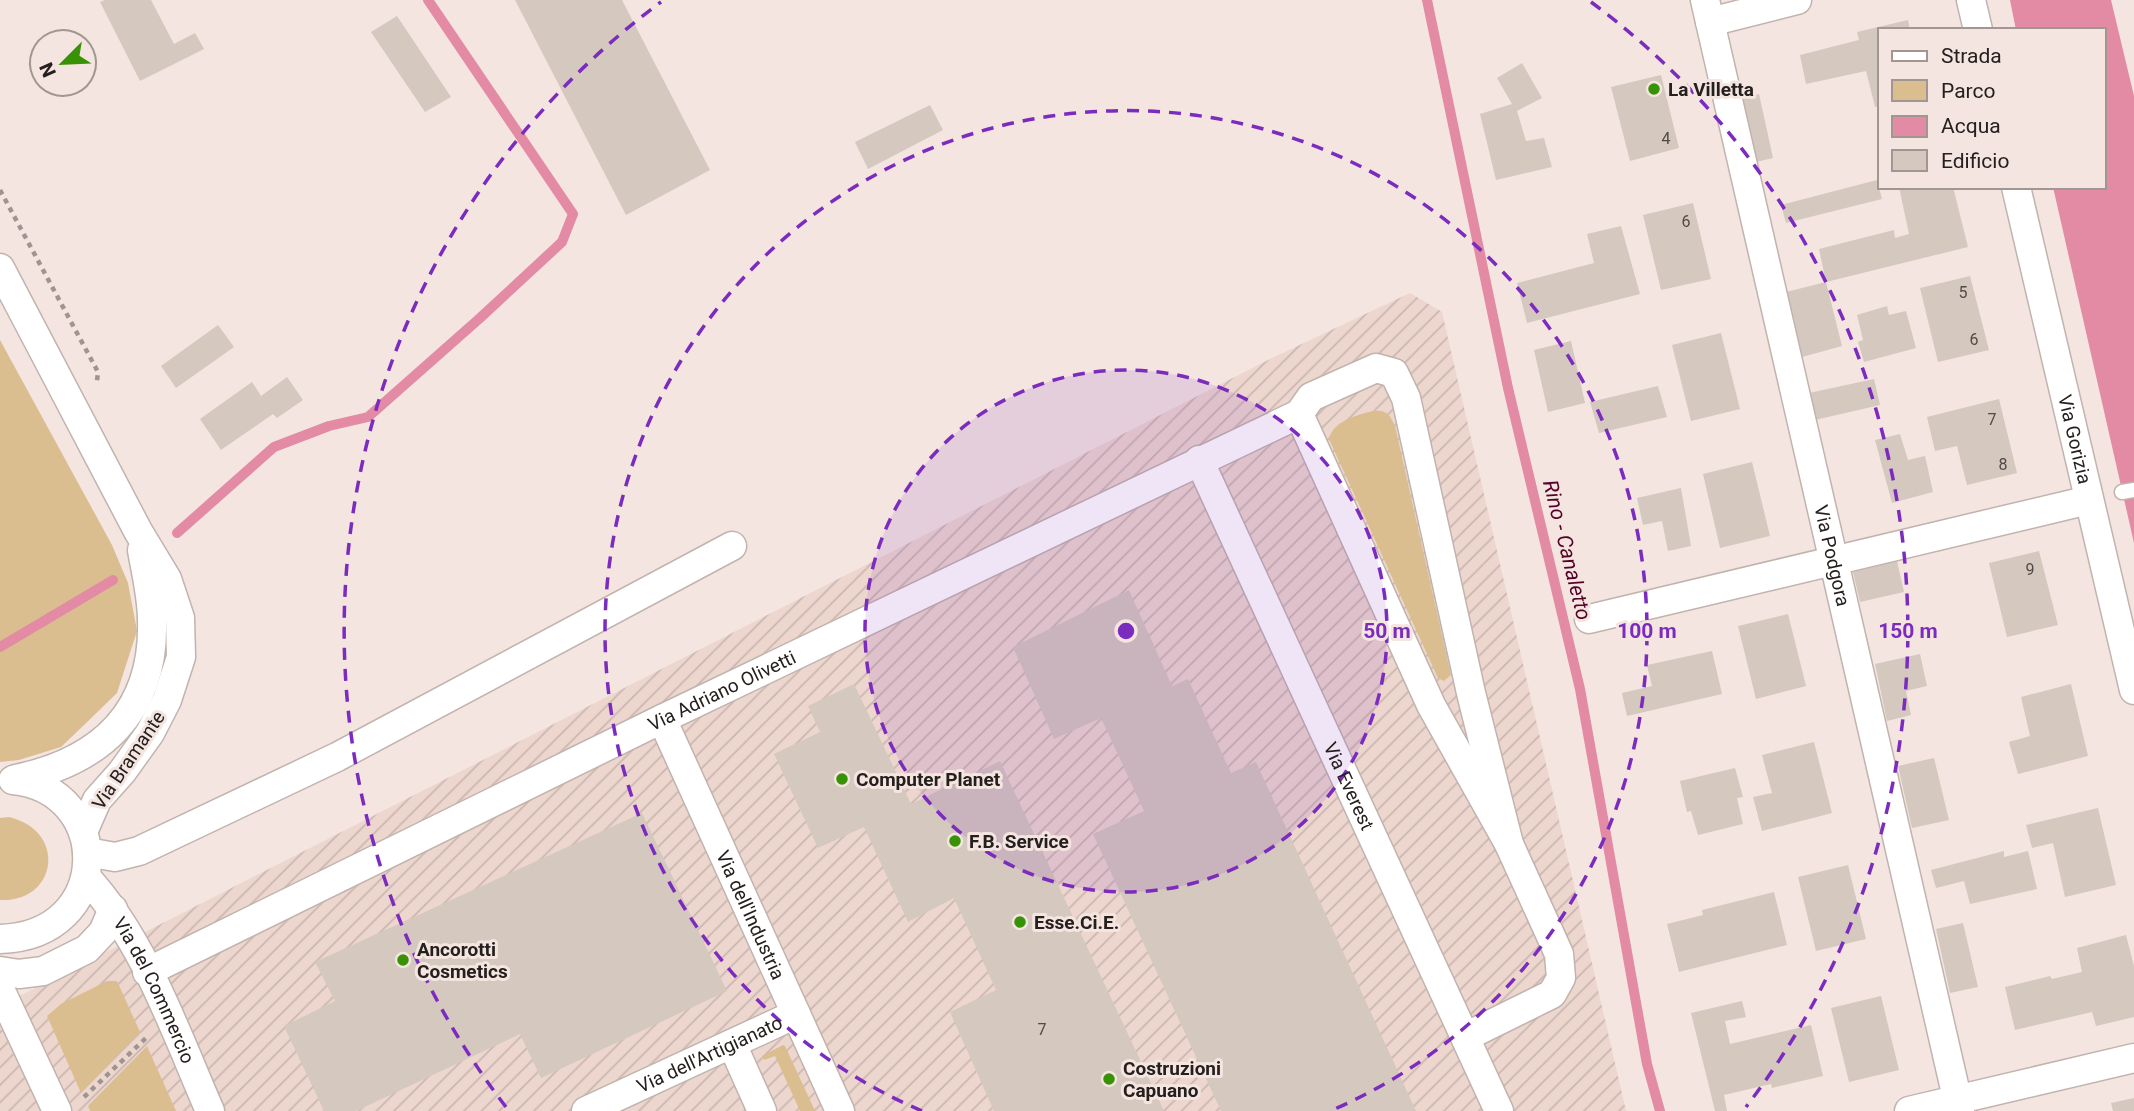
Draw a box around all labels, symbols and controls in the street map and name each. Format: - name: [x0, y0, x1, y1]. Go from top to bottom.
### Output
- north arrow: [28, 28, 98, 98]
- legend: [1878, 28, 2106, 189]
- text: Strada: [1941, 44, 2002, 68]
- text: N: [35, 59, 61, 81]
- place label: La Villetta: [1668, 78, 1754, 101]
- text: Parco: [1941, 79, 1995, 103]
- marker: La Villetta: [1646, 81, 1662, 97]
- text: Acqua: [1941, 114, 2001, 138]
- house number: 4: [1662, 129, 1671, 148]
- text: Edificio: [1941, 149, 2009, 173]
- house number: 6: [1682, 212, 1691, 231]
- house number: 5: [1959, 283, 1968, 302]
- house number: 6: [1970, 330, 1979, 349]
- street label: Via Gorizia: [2053, 392, 2096, 486]
- house number: 7: [1988, 410, 1997, 429]
- house number: 8: [1999, 455, 2008, 474]
- water label: Rino - Canaletto: [1538, 477, 1596, 623]
- street label: Via Podgora: [1809, 503, 1855, 609]
- house number: 9: [2026, 560, 2035, 579]
- centre of rings: [1114, 619, 1138, 643]
- text: 50 m: [1363, 619, 1411, 643]
- text: 100 m: [1617, 619, 1677, 643]
- text: 150 m: [1878, 619, 1938, 643]
- street label: Via Adriano Olivetti: [644, 646, 799, 736]
- street label: Via Bramante: [87, 707, 170, 814]
- street label: Via Everest: [1319, 739, 1379, 834]
- place label: Computer Planet: [856, 768, 1001, 791]
- marker: Computer Planet: [834, 771, 850, 787]
- place label: F.B. Service: [969, 830, 1069, 853]
- marker: F.B. Service: [947, 833, 963, 849]
- street label: Via dell'Industria: [711, 847, 790, 983]
- place label: Esse.Ci.E.: [1034, 911, 1119, 934]
- street label: Via del Commercio: [108, 913, 200, 1067]
- marker: Esse.Ci.E.: [1012, 914, 1028, 930]
- place label: Ancorotti Cosmetics: [417, 938, 508, 983]
- marker: Ancorotti Cosmetics: [395, 952, 411, 968]
- street label: Via dell'Artigianato: [633, 1011, 786, 1098]
- house number: 7: [1038, 1020, 1047, 1039]
- place label: Costruzioni Capuano: [1123, 1057, 1221, 1102]
- marker: Costruzioni Capuano: [1101, 1071, 1117, 1087]

